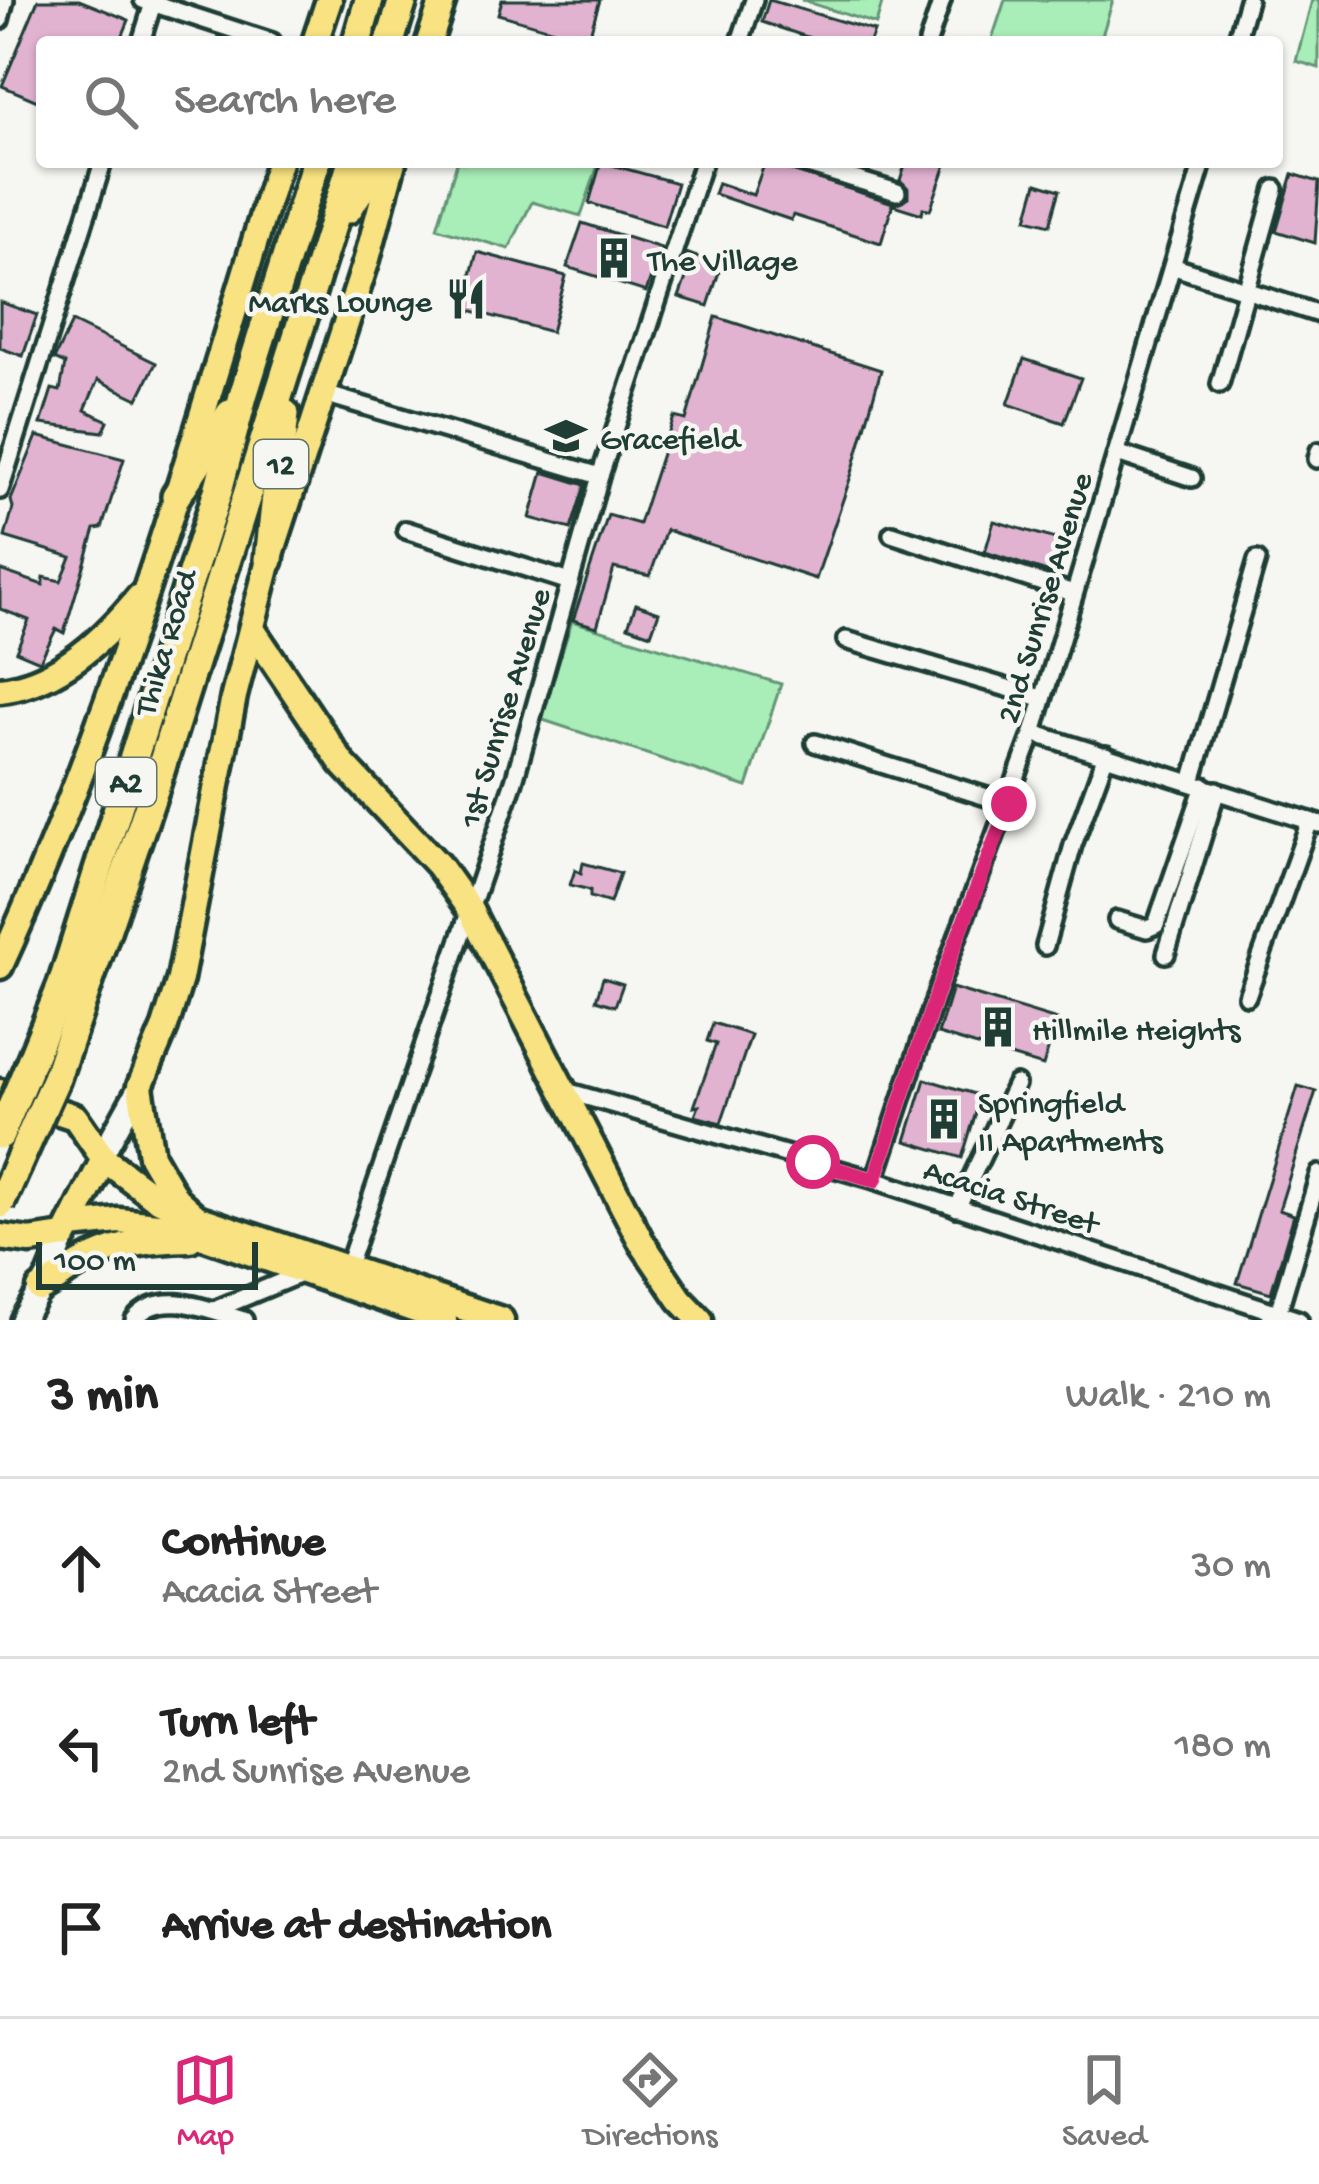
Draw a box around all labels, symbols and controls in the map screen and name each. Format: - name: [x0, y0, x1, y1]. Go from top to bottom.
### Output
- search box: [36, 36, 1283, 168]
- icon: search: [78, 69, 144, 135]
- text: Search here: [174, 76, 396, 129]
- building icon: The Village: [591, 235, 637, 281]
- place label: The Village: [646, 245, 798, 283]
- restaurant icon: Marks Lounge: [443, 276, 489, 322]
- place label: Marks Lounge: [248, 286, 433, 324]
- school or university icon: Gracefield: [543, 413, 589, 459]
- place label: Gracefield: [600, 423, 743, 461]
- road number: 12: [254, 440, 308, 488]
- street label: 2nd Sunrise Avenue: [991, 468, 1104, 729]
- street label: Thika Road: [128, 564, 210, 723]
- street label: 1st Sunrise Avenue: [453, 584, 562, 834]
- road number: A2: [96, 758, 156, 806]
- route end: [982, 777, 1036, 831]
- building icon: Hillmile Heights: [975, 1004, 1021, 1050]
- place label: Hillmile Heights: [1032, 1014, 1241, 1052]
- place label: Springfield II Apartments: [978, 1087, 1163, 1163]
- building icon: Springfield II Apartments: [921, 1096, 967, 1142]
- route start: [786, 1135, 840, 1189]
- street label: Acacia Street: [918, 1154, 1105, 1247]
- scale bar: [36, 1236, 258, 1289]
- text: 100 m: [54, 1244, 136, 1282]
- text: 3 min: [48, 1368, 158, 1428]
- text: Walk · 210 m: [1066, 1375, 1271, 1421]
- text: Continue: [162, 1518, 325, 1571]
- icon: ahead: [48, 1535, 114, 1601]
- text: 30 m: [1192, 1545, 1271, 1591]
- text: Acacia Street: [162, 1571, 377, 1617]
- text: Turn left: [162, 1698, 314, 1751]
- icon: left: [48, 1715, 114, 1781]
- text: 180 m: [1175, 1725, 1271, 1771]
- text: 2nd Sunrise Avenue: [162, 1751, 470, 1797]
- icon: arrive: [48, 1895, 114, 1961]
- text: Arrive at destination: [162, 1901, 551, 1954]
- tab: Map: [172, 2047, 238, 2157]
- tab: Directions: [583, 2047, 717, 2157]
- tab: Saved: [1062, 2047, 1147, 2157]

